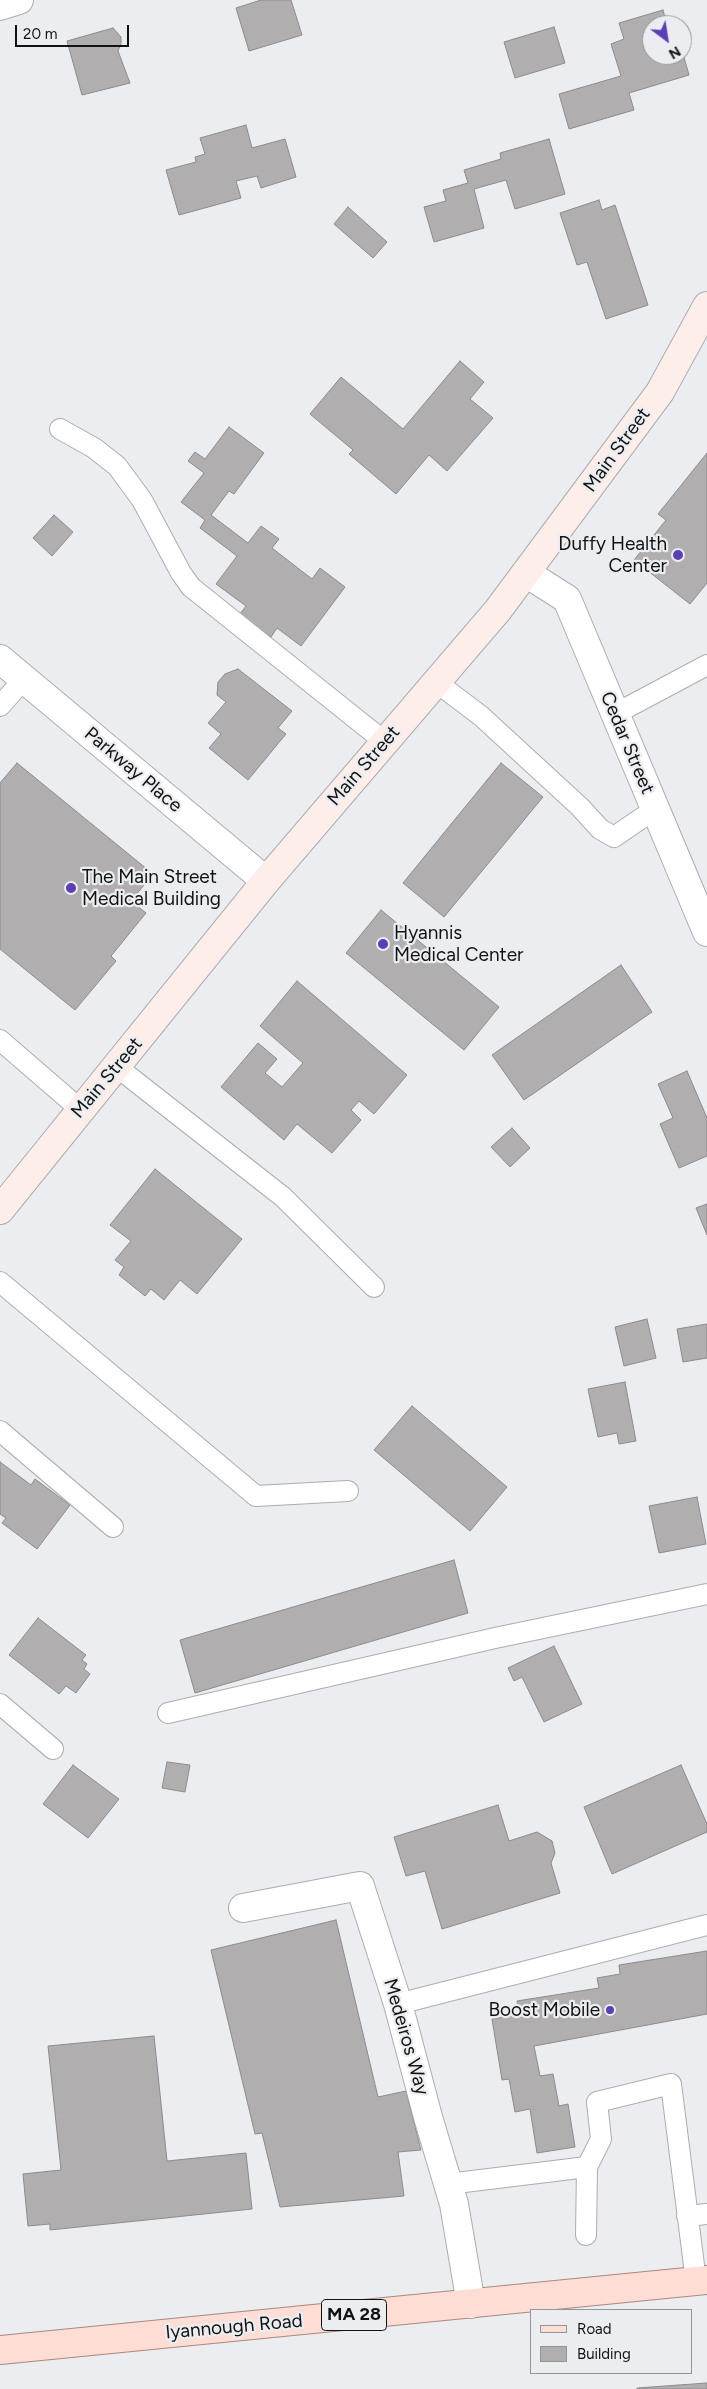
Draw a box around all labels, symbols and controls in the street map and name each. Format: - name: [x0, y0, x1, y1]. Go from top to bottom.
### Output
- scale bar: [18, 15, 131, 47]
- north arrow: [642, 15, 692, 65]
- text: 20 m: [23, 25, 57, 43]
- text: N: [665, 42, 683, 62]
- street label: Main Street: [579, 403, 655, 497]
- place label: Duffy Health Center: [558, 533, 667, 577]
- marker: Duffy Health Center: [671, 548, 685, 562]
- street label: Cedar Street: [595, 688, 659, 798]
- street label: Main Street: [323, 721, 405, 811]
- street label: Parkway Place: [79, 723, 187, 817]
- place label: The Main Street Medical Building: [82, 866, 221, 910]
- marker: The Main Street Medical Building: [64, 881, 78, 895]
- place label: Hyannis Medical Center: [394, 922, 523, 966]
- marker: Hyannis Medical Center: [376, 937, 390, 951]
- street label: Main Street: [67, 1033, 147, 1123]
- street label: Medeiros Way: [378, 1976, 434, 2098]
- place label: Boost Mobile: [488, 1999, 600, 2021]
- marker: Boost Mobile: [604, 2004, 616, 2016]
- road number: MA 28: [322, 2300, 386, 2330]
- legend: [530, 2309, 692, 2374]
- street label: Iyannough Road: [164, 2310, 304, 2344]
- text: Road: [577, 2320, 612, 2338]
- text: Building: [577, 2345, 631, 2363]

